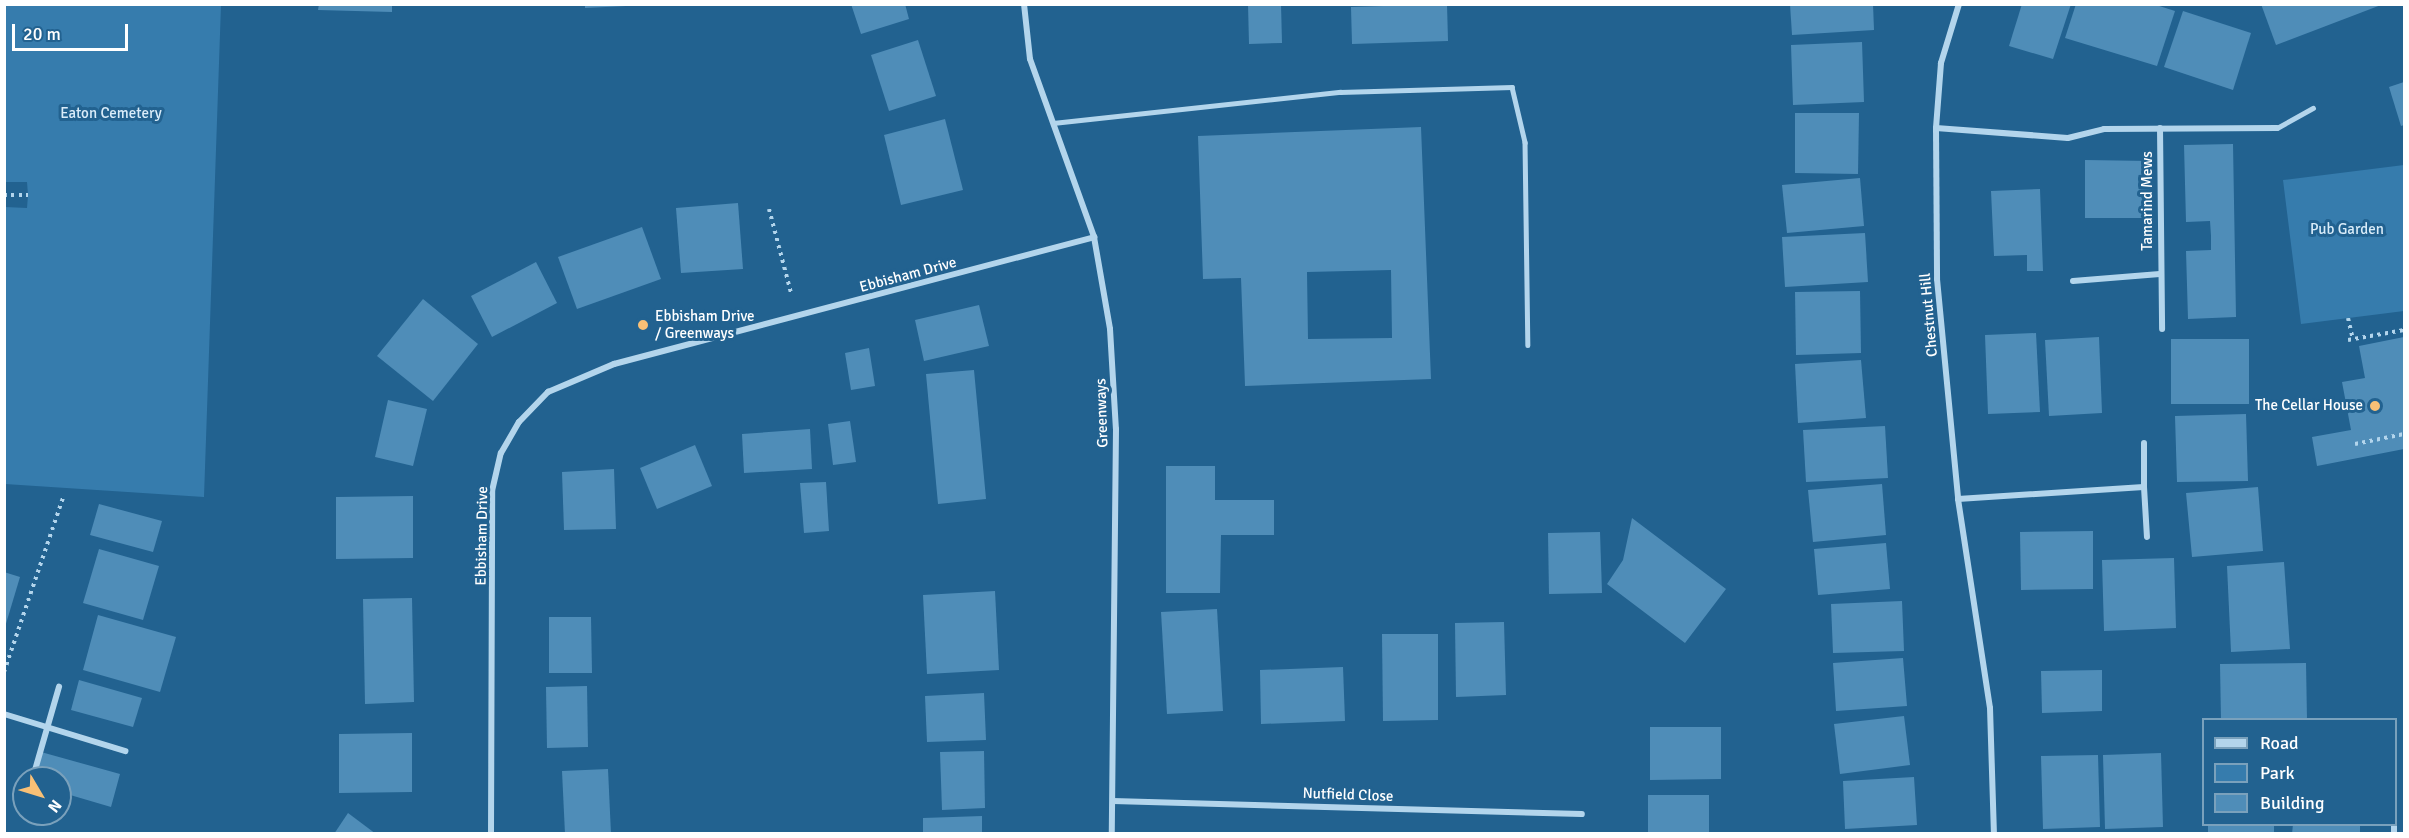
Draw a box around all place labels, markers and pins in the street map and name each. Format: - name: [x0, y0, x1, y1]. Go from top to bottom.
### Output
- place label: Ebbisham Drive / Greenways: [655, 307, 755, 342]
- marker: Ebbisham Drive / Greenways: [636, 318, 650, 332]
- place label: The Cellar House: [2255, 397, 2363, 415]
- marker: The Cellar House: [2368, 399, 2382, 413]

